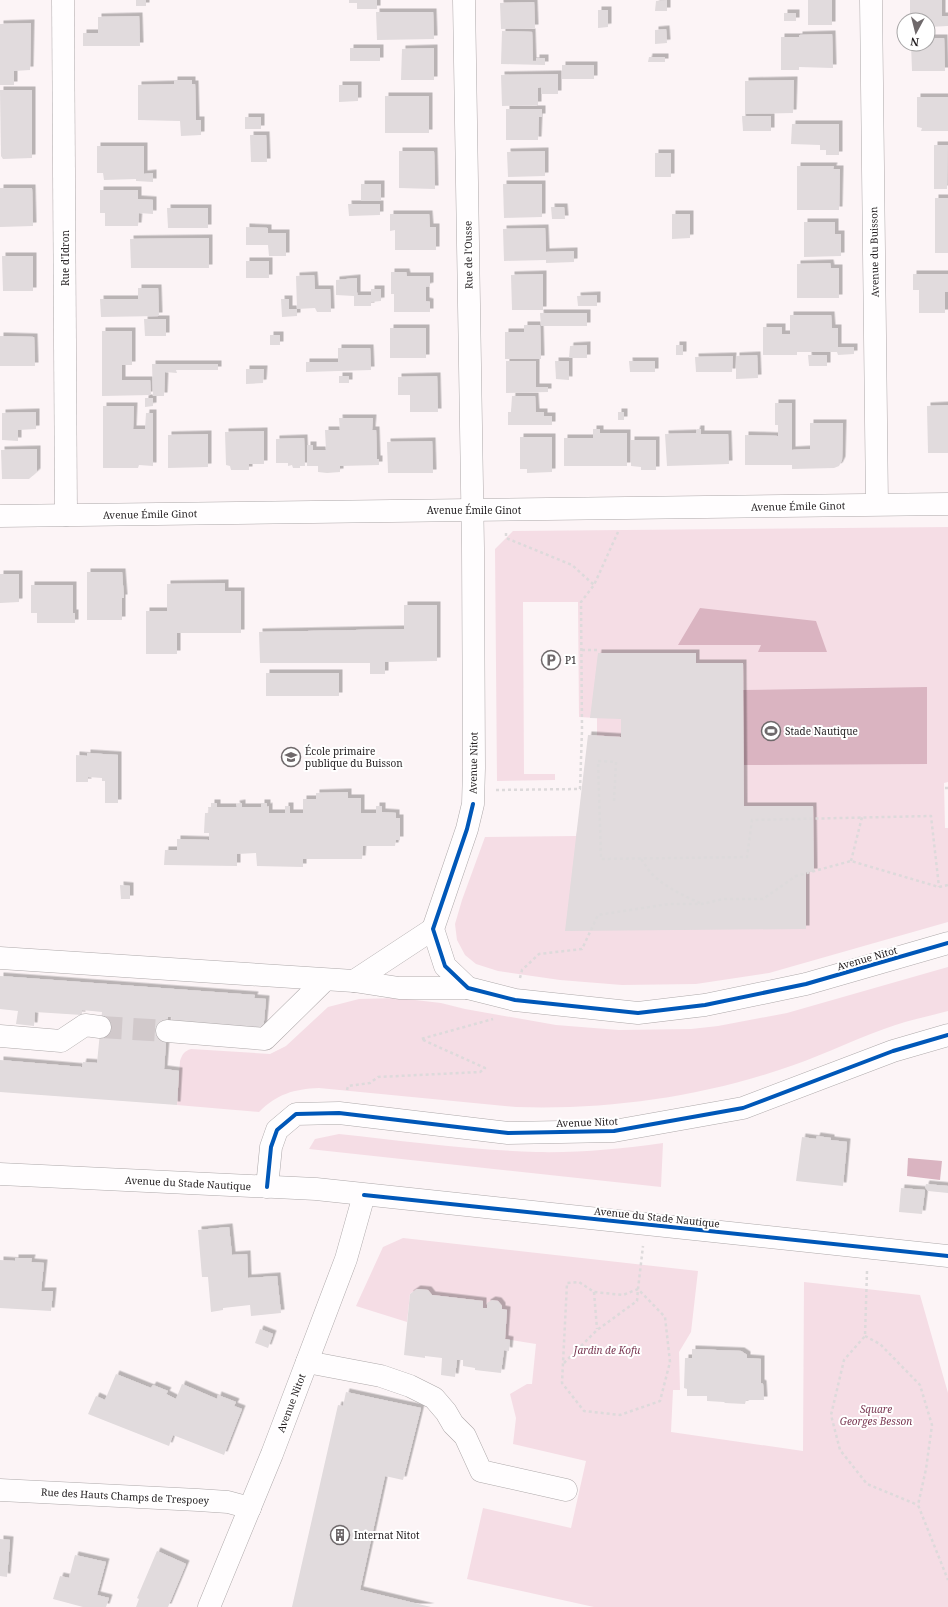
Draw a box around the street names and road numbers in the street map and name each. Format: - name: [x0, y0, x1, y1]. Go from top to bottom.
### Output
- street label: Avenue du Buisson: [866, 206, 882, 297]
- street label: Rue de l'Ousse: [460, 221, 476, 289]
- street label: Rue d'Idron: [58, 229, 72, 286]
- street label: Avenue Émile Ginot: [751, 498, 846, 514]
- street label: Avenue Émile Ginot: [427, 503, 522, 517]
- street label: Avenue Émile Ginot: [103, 506, 198, 522]
- street label: Avenue Nitot: [465, 731, 481, 794]
- street label: Avenue Nitot: [835, 943, 899, 973]
- street label: Avenue Nitot: [556, 1114, 619, 1130]
- street label: Avenue du Stade Nautique: [125, 1173, 251, 1193]
- street label: Avenue du Stade Nautique: [593, 1203, 721, 1231]
- street label: Avenue Nitot: [273, 1371, 309, 1434]
- street label: Rue des Hauts Champs de Trespoey: [40, 1485, 210, 1507]

